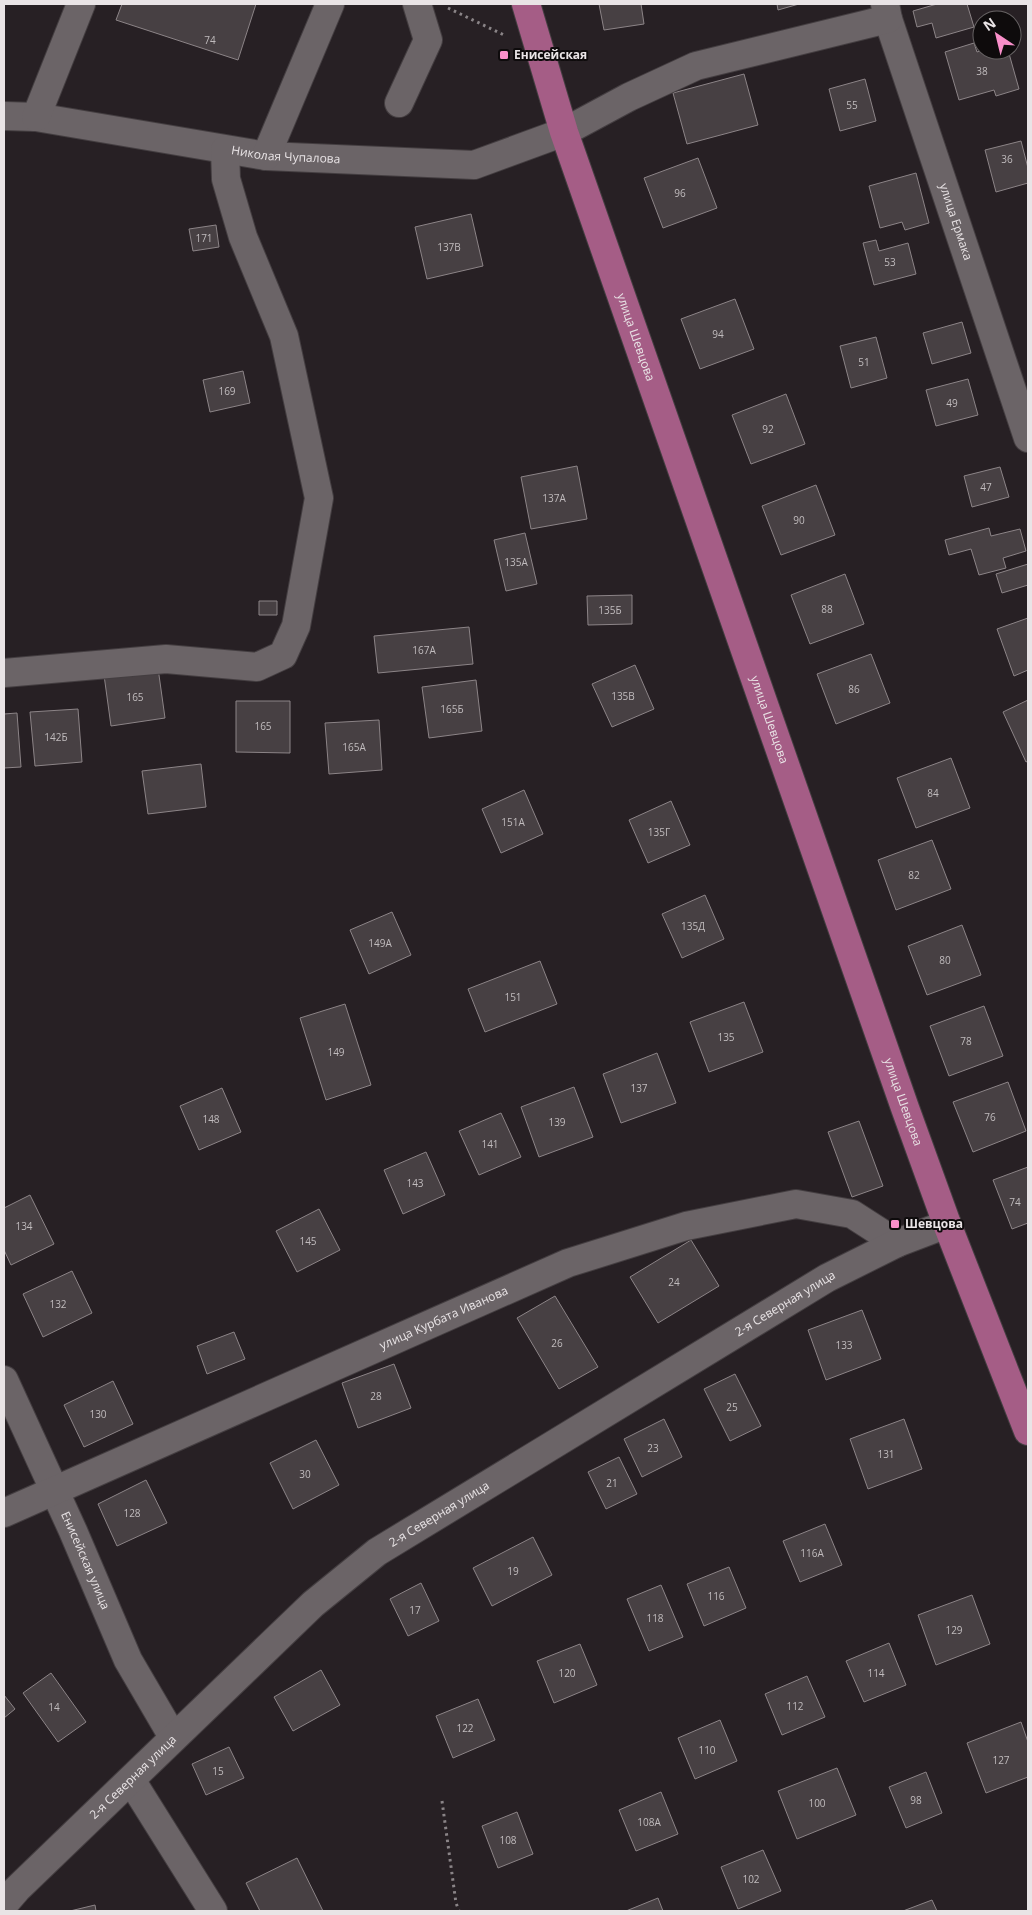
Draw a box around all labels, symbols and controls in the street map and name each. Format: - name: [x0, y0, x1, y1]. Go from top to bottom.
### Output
- north arrow: [972, 10, 1022, 60]
- text: N: [979, 13, 999, 35]
- house number: 74: [204, 33, 216, 47]
- place label: Енисейская: [514, 46, 587, 63]
- marker: Енисейская: [498, 49, 510, 61]
- house number: 38: [976, 64, 988, 78]
- house number: 55: [846, 98, 858, 112]
- street label: Николая Чупалова: [230, 141, 341, 167]
- house number: 36: [1001, 152, 1013, 166]
- street label: улица Ермака: [935, 181, 977, 262]
- house number: 96: [674, 186, 686, 200]
- house number: 171: [195, 231, 213, 245]
- house number: 137В: [437, 240, 461, 254]
- house number: 53: [884, 255, 896, 269]
- street label: улица Шевцова: [613, 291, 659, 383]
- house number: 94: [712, 327, 724, 341]
- house number: 51: [858, 355, 870, 369]
- house number: 169: [218, 384, 236, 398]
- house number: 49: [946, 396, 958, 410]
- house number: 92: [762, 422, 774, 436]
- house number: 47: [980, 480, 992, 494]
- house number: 137А: [542, 491, 566, 505]
- house number: 90: [793, 513, 805, 527]
- house number: 135А: [504, 555, 528, 569]
- house number: 88: [821, 602, 833, 616]
- house number: 135Б: [598, 603, 622, 617]
- house number: 167А: [412, 643, 436, 657]
- street label: улица Шевцова: [747, 673, 793, 766]
- house number: 86: [848, 682, 860, 696]
- house number: 135В: [611, 689, 635, 703]
- house number: 165: [126, 690, 144, 704]
- house number: 165Б: [440, 702, 464, 716]
- house number: 165: [254, 719, 272, 733]
- house number: 142Б: [44, 730, 68, 744]
- house number: 165А: [342, 740, 366, 754]
- house number: 84: [927, 786, 939, 800]
- house number: 151А: [501, 815, 525, 829]
- house number: 135Г: [648, 825, 670, 839]
- house number: 82: [908, 868, 920, 882]
- house number: 135Д: [681, 919, 705, 933]
- house number: 149А: [368, 936, 392, 950]
- house number: 80: [939, 953, 951, 967]
- house number: 151: [504, 990, 522, 1004]
- house number: 135: [717, 1030, 735, 1044]
- house number: 78: [960, 1034, 972, 1048]
- house number: 149: [327, 1045, 345, 1059]
- street label: улица Шевцова: [880, 1056, 927, 1148]
- house number: 137: [630, 1081, 648, 1095]
- house number: 76: [984, 1110, 996, 1124]
- house number: 148: [202, 1112, 220, 1126]
- house number: 139: [548, 1115, 566, 1129]
- house number: 141: [481, 1137, 499, 1151]
- house number: 143: [406, 1176, 424, 1190]
- house number: 74: [1009, 1195, 1021, 1209]
- place label: Шевцова: [905, 1215, 963, 1232]
- marker: Шевцова: [889, 1218, 901, 1230]
- house number: 134: [15, 1219, 33, 1233]
- house number: 145: [299, 1234, 317, 1248]
- street label: 2-я Северная улица: [731, 1266, 838, 1340]
- house number: 24: [668, 1275, 680, 1289]
- street label: улица Курбата Иванова: [377, 1282, 510, 1354]
- house number: 132: [49, 1297, 67, 1311]
- house number: 26: [551, 1336, 563, 1350]
- house number: 133: [835, 1338, 853, 1352]
- house number: 28: [370, 1389, 382, 1403]
- house number: 25: [726, 1400, 738, 1414]
- house number: 130: [89, 1407, 107, 1421]
- house number: 23: [647, 1441, 659, 1455]
- house number: 131: [877, 1447, 895, 1461]
- house number: 30: [299, 1467, 311, 1481]
- house number: 21: [606, 1476, 618, 1490]
- street label: 2-я Северная улица: [386, 1477, 492, 1551]
- house number: 128: [123, 1506, 141, 1520]
- street label: Енисейская улица: [57, 1509, 114, 1612]
- house number: 116А: [800, 1546, 824, 1560]
- house number: 19: [507, 1564, 519, 1578]
- house number: 116: [707, 1589, 725, 1603]
- house number: 17: [409, 1603, 421, 1617]
- house number: 118: [646, 1611, 664, 1625]
- house number: 129: [945, 1623, 963, 1637]
- house number: 120: [558, 1666, 576, 1680]
- house number: 114: [867, 1666, 885, 1680]
- house number: 112: [786, 1699, 804, 1713]
- house number: 14: [48, 1700, 60, 1714]
- house number: 122: [456, 1721, 474, 1735]
- street label: 2-я Северная улица: [86, 1731, 180, 1823]
- house number: 110: [698, 1743, 716, 1757]
- house number: 127: [992, 1753, 1010, 1767]
- house number: 15: [212, 1764, 224, 1778]
- house number: 98: [910, 1793, 922, 1807]
- house number: 100: [808, 1796, 826, 1810]
- house number: 108А: [637, 1815, 661, 1829]
- house number: 108: [499, 1833, 517, 1847]
- house number: 102: [742, 1872, 760, 1886]

